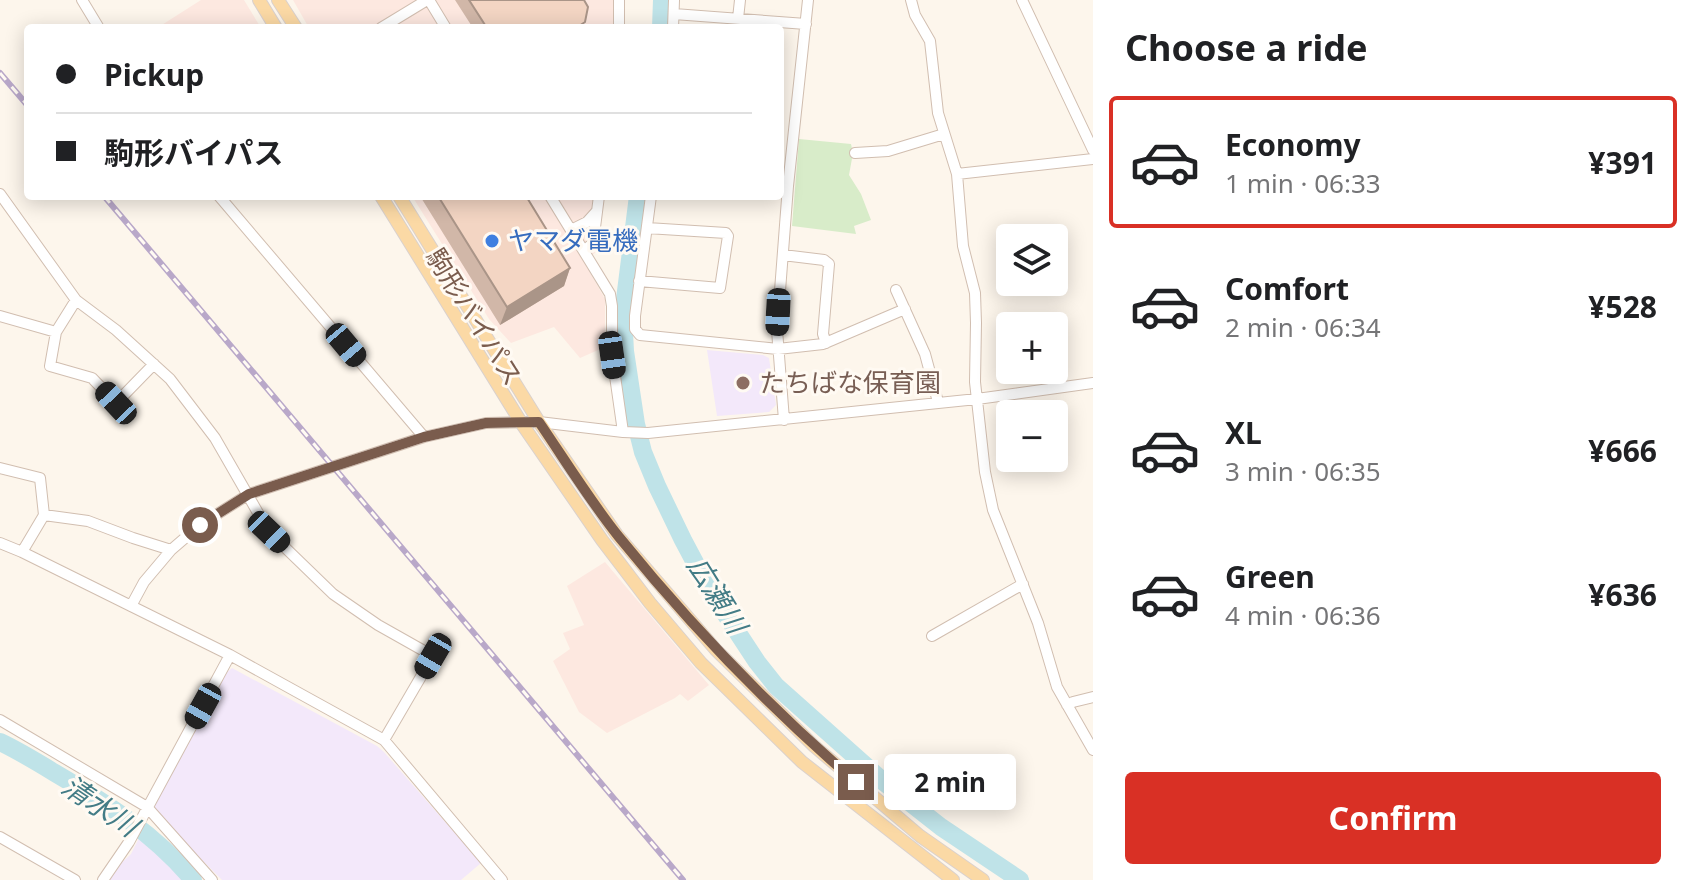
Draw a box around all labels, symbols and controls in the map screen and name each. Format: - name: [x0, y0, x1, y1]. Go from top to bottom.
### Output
- text: Choose a ride: [1125, 23, 1367, 72]
- text: Pickup: [104, 54, 204, 95]
- text: Economy: [1225, 124, 1361, 165]
- icon: car: [1129, 126, 1201, 198]
- text: 駒形バイパス: [104, 132, 283, 173]
- text: ¥391: [1588, 142, 1657, 183]
- text: 1 min · 06:33: [1225, 165, 1381, 201]
- place label: ヤマダ電機: [508, 222, 638, 258]
- map controls: [996, 224, 1068, 472]
- button: layers: [996, 224, 1068, 296]
- marker: ヤマダ電機: [483, 232, 501, 250]
- street label: 駒形バイパス: [418, 241, 531, 392]
- text: Comfort: [1225, 268, 1349, 309]
- icon: car: [1129, 270, 1201, 342]
- text: ¥528: [1588, 286, 1657, 327]
- car: [765, 287, 791, 337]
- text: 2 min · 06:34: [1225, 309, 1381, 345]
- button: +: [996, 312, 1068, 384]
- car: [321, 319, 371, 371]
- car: [597, 330, 627, 380]
- place label: たちばな保育園: [759, 364, 941, 400]
- marker: たちばな保育園: [734, 374, 752, 392]
- car: [91, 377, 141, 429]
- button: −: [996, 400, 1068, 472]
- text: XL: [1225, 412, 1262, 453]
- icon: car: [1129, 414, 1201, 486]
- text: ¥666: [1588, 430, 1657, 471]
- text: 3 min · 06:35: [1225, 453, 1381, 489]
- route start: [182, 507, 218, 543]
- car: [243, 507, 295, 557]
- water label: 広瀬川: [679, 549, 758, 643]
- text: Green: [1225, 556, 1315, 597]
- icon: car: [1129, 558, 1201, 630]
- text: ¥636: [1588, 574, 1657, 615]
- text: 4 min · 06:36: [1225, 597, 1381, 633]
- car: [411, 629, 455, 683]
- car: [181, 679, 225, 733]
- callout: 2 min: [884, 754, 1016, 810]
- route end: [838, 764, 874, 800]
- text: 2 min: [914, 764, 986, 800]
- water label: 清水川: [55, 766, 148, 846]
- button: Confirm: [1125, 772, 1661, 864]

